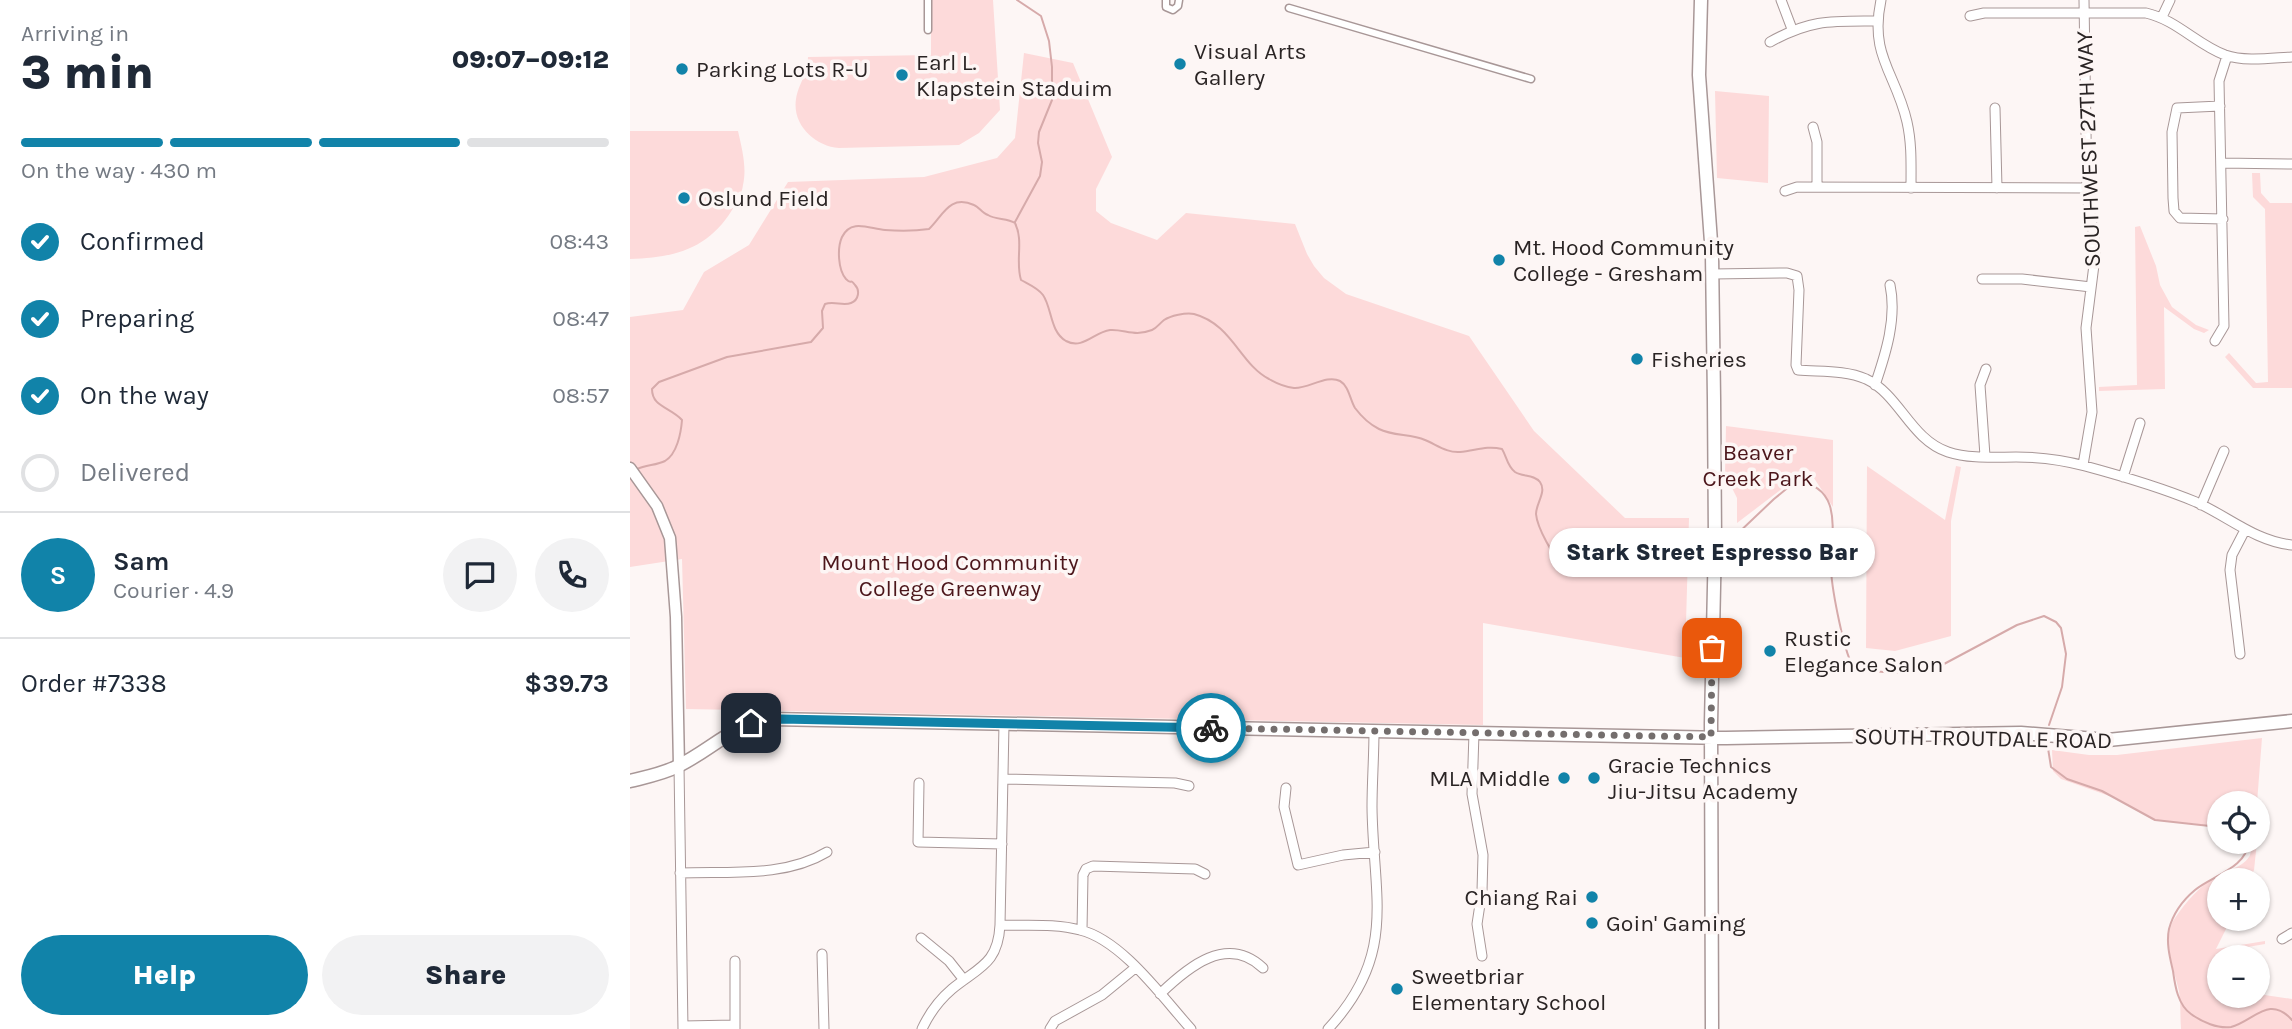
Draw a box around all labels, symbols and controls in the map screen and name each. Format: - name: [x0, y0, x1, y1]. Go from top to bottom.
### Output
- text: Arriving in: [21, 20, 129, 47]
- street label: SOUTHWEST 27TH WAY: [2071, 30, 2106, 268]
- place label: Visual Arts Gallery: [1194, 38, 1307, 91]
- text: 09:07–09:12: [452, 44, 609, 75]
- text: 3 min: [21, 46, 154, 100]
- place label: Earl L. Klapstein Staduim: [916, 49, 1112, 102]
- place label: Parking Lots R-U: [696, 56, 868, 83]
- marker: Visual Arts Gallery: [1172, 56, 1188, 72]
- marker: Parking Lots R-U: [674, 61, 690, 77]
- marker: Earl L. Klapstein Staduim: [894, 67, 910, 83]
- text: On the way · 430 m: [21, 157, 217, 184]
- place label: Oslund Field: [698, 185, 829, 212]
- marker: Oslund Field: [676, 190, 692, 206]
- icon: check: [21, 223, 59, 261]
- text: Confirmed: [80, 226, 205, 257]
- text: 08:43: [549, 228, 609, 255]
- place label: Mt. Hood Community College - Gresham: [1513, 234, 1734, 287]
- marker: Mt. Hood Community College - Gresham: [1491, 252, 1507, 268]
- icon: check: [21, 300, 59, 338]
- text: Preparing: [80, 303, 194, 334]
- text: 08:47: [552, 305, 609, 332]
- place label: Fisheries: [1651, 346, 1747, 373]
- marker: Fisheries: [1629, 351, 1645, 367]
- icon: check: [21, 377, 59, 415]
- text: On the way: [80, 380, 209, 411]
- text: 08:57: [552, 382, 609, 409]
- park label: Beaver Creek Park: [1702, 439, 1814, 492]
- text: Delivered: [80, 457, 190, 488]
- callout: Stark Street Espresso Bar: [1549, 529, 1875, 578]
- button: chat: [443, 538, 517, 612]
- button: phone: [535, 538, 609, 612]
- text: Stark Street Espresso Bar: [1566, 539, 1858, 566]
- text: Sam: [113, 546, 169, 577]
- park label: Mount Hood Community College Greenway: [821, 549, 1079, 602]
- text: S: [50, 560, 66, 591]
- text: Courier · 4.9: [113, 577, 234, 604]
- pin: [1682, 618, 1742, 678]
- place label: Rustic Elegance Salon: [1784, 625, 1943, 678]
- icon: bag: [1693, 629, 1731, 667]
- marker: Rustic Elegance Salon: [1762, 643, 1778, 659]
- text: Order #7338: [21, 668, 167, 699]
- text: $39.73: [524, 668, 609, 699]
- pin: [721, 693, 781, 753]
- courier: [1176, 693, 1246, 763]
- icon: home: [732, 704, 770, 742]
- icon: bike: [1192, 709, 1230, 747]
- street label: SOUTH TROUTDALE ROAD: [1854, 723, 2112, 754]
- place label: Gracie Technics Jiu-Jitsu Academy: [1608, 752, 1798, 805]
- place label: MLA Middle: [1429, 765, 1550, 792]
- marker: MLA Middle: [1556, 770, 1572, 786]
- marker: Gracie Technics Jiu-Jitsu Academy: [1586, 770, 1602, 786]
- map controls: [2207, 791, 2270, 1008]
- button: locate: [2207, 791, 2270, 854]
- button: +: [2207, 868, 2270, 931]
- place label: Chiang Rai: [1465, 884, 1578, 911]
- marker: Chiang Rai: [1584, 889, 1600, 905]
- place label: Goin' Gaming: [1606, 910, 1745, 937]
- marker: Goin' Gaming: [1584, 915, 1600, 931]
- button: Help: [21, 935, 308, 1015]
- button: Share: [322, 935, 609, 1015]
- button: −: [2207, 945, 2270, 1008]
- place label: Sweetbriar Elementary School: [1411, 963, 1606, 1016]
- marker: Sweetbriar Elementary School: [1389, 981, 1405, 997]

